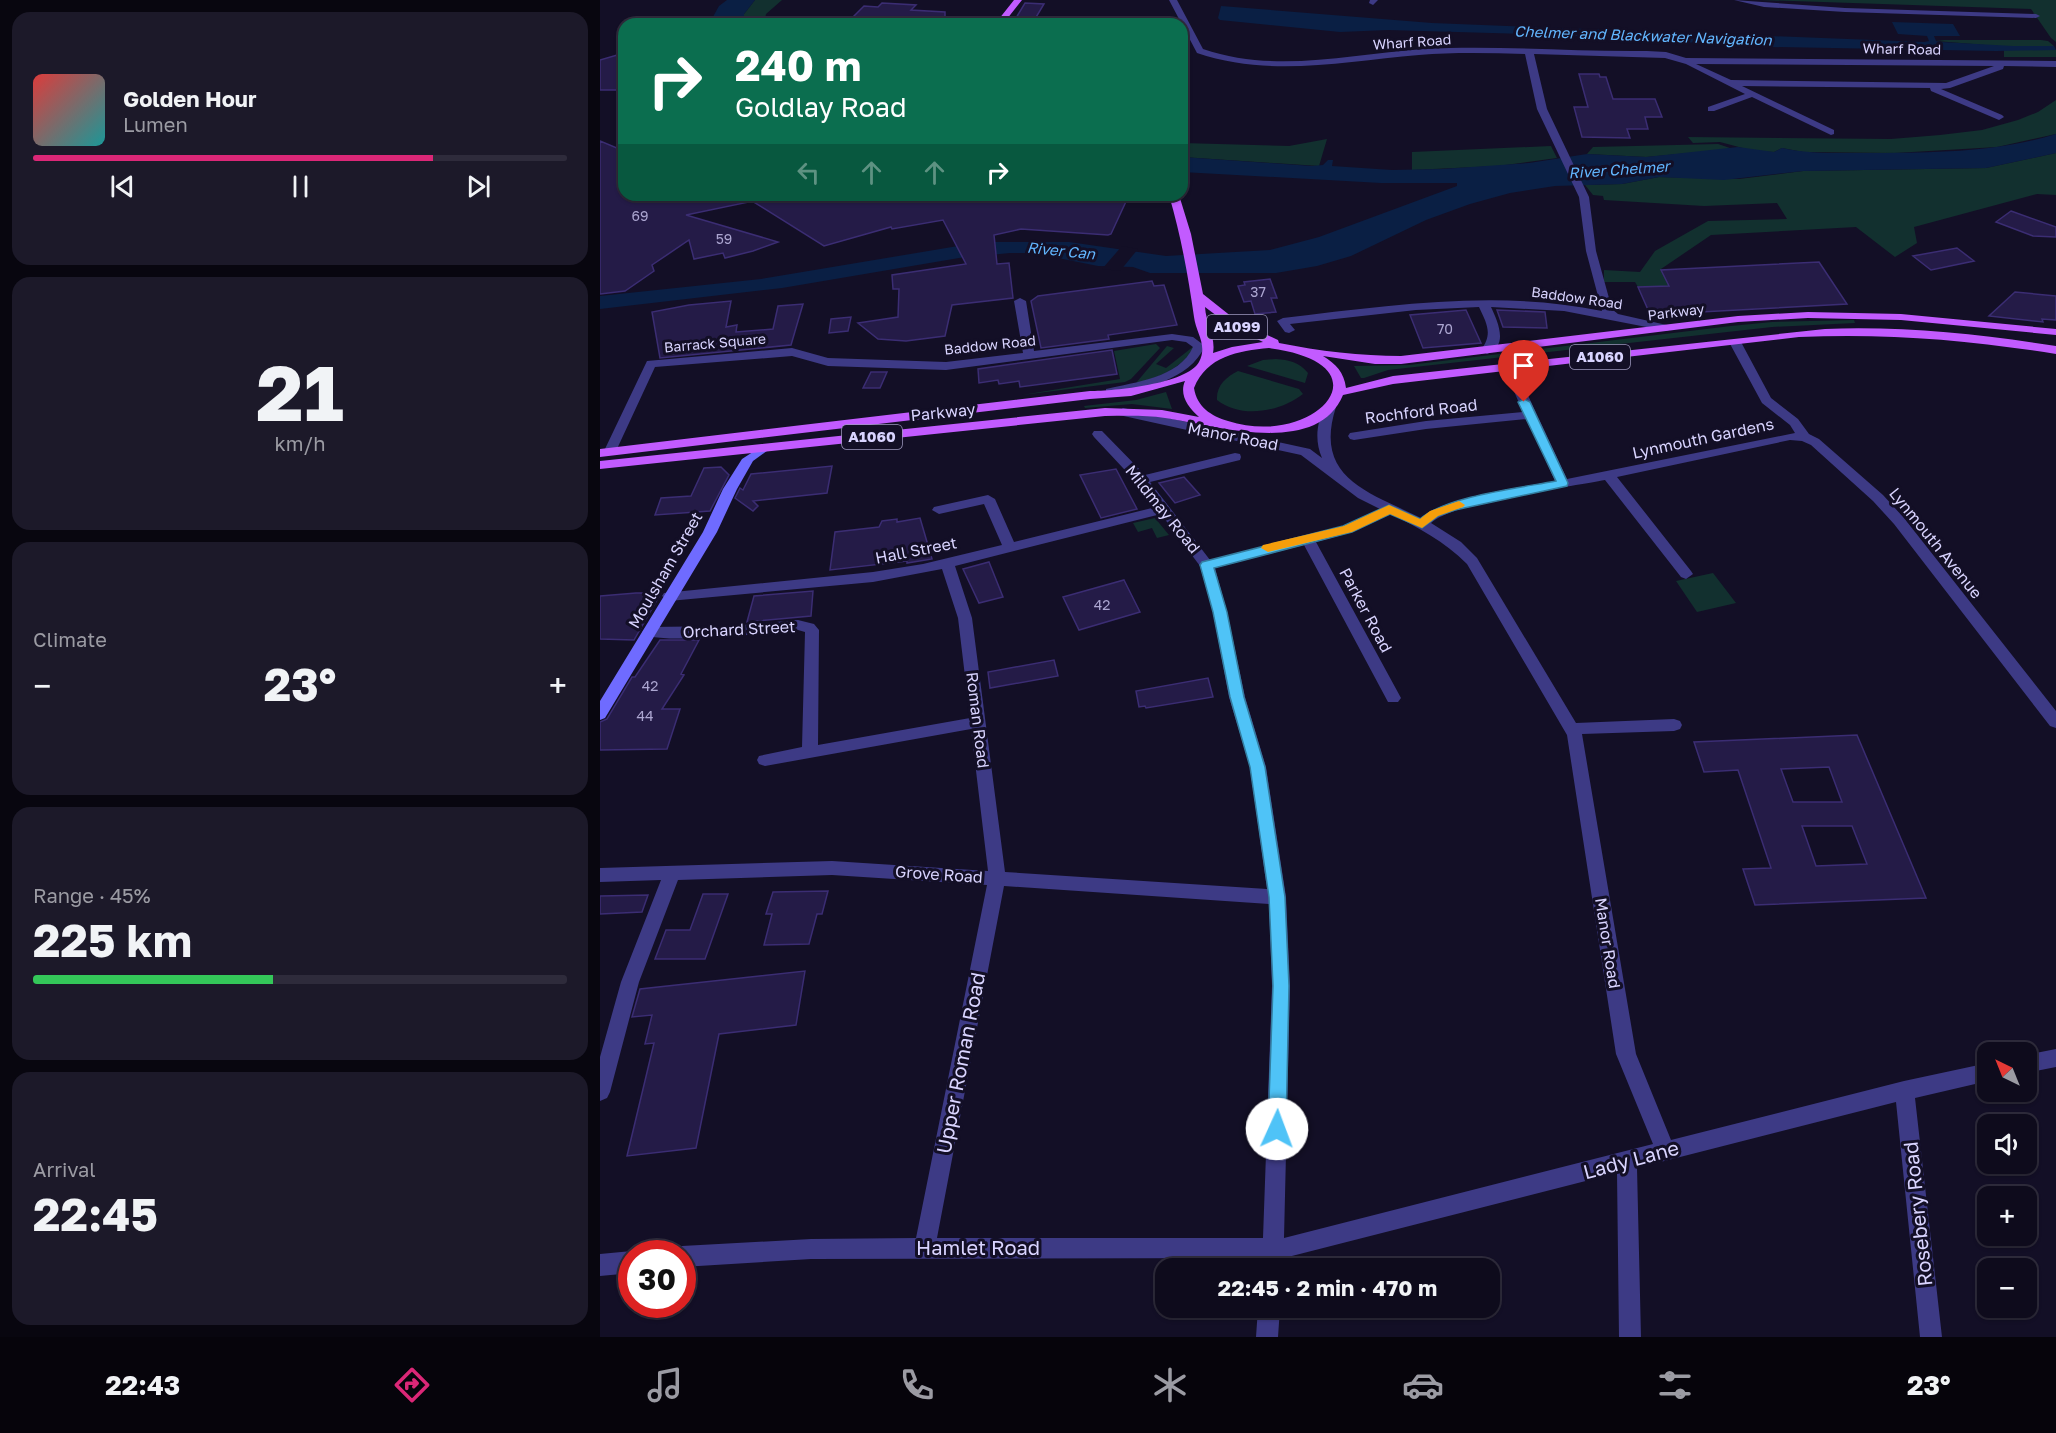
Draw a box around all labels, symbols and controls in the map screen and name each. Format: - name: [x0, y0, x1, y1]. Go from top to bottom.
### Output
- water label: Chelmer and Blackwater Navigation: [1514, 22, 1773, 50]
- street label: Wharf Road: [1372, 30, 1452, 53]
- street label: Wharf Road: [1863, 39, 1941, 58]
- text: 240 m: [735, 40, 861, 90]
- icon: right: [636, 42, 714, 120]
- text: Golden Hour: [123, 85, 257, 112]
- text: Goldlay Road: [735, 91, 907, 123]
- text: Lumen: [123, 112, 188, 136]
- icon: left: [792, 156, 825, 189]
- icon: ahead: [855, 156, 888, 189]
- icon: ahead: [918, 156, 951, 189]
- icon: right: [981, 156, 1014, 189]
- water label: River Chelmer: [1568, 156, 1672, 182]
- icon: previous: [106, 170, 139, 203]
- icon: pause: [284, 170, 317, 203]
- icon: next: [462, 170, 495, 203]
- house number: 69: [632, 207, 648, 224]
- house number: 59: [716, 230, 732, 247]
- water label: River Can: [1026, 237, 1097, 263]
- house number: 37: [1250, 283, 1266, 300]
- street label: Baddow Road: [1530, 283, 1624, 312]
- street label: Parkway: [1647, 300, 1705, 323]
- road number: A1099: [1207, 315, 1267, 339]
- house number: 70: [1437, 320, 1453, 337]
- street label: Barrack Square: [663, 330, 767, 355]
- street label: Baddow Road: [943, 331, 1037, 358]
- pin: [1498, 340, 1549, 402]
- text: 21: [256, 345, 344, 438]
- road number: A1060: [1570, 345, 1630, 369]
- icon: arrive: [1507, 349, 1540, 382]
- street label: Rochford Road: [1364, 394, 1478, 428]
- street label: Parkway: [910, 399, 976, 425]
- street label: Lynmouth Gardens: [1630, 413, 1776, 463]
- street label: Manor Road: [1186, 417, 1280, 455]
- road number: A1060: [842, 425, 902, 449]
- text: km/h: [275, 431, 325, 455]
- street label: Mildmay Road: [1121, 461, 1205, 557]
- street label: Lynmouth Avenue: [1885, 484, 1987, 602]
- street label: Moulsham Street: [624, 508, 706, 632]
- street label: Hall Street: [873, 532, 959, 568]
- street label: Parker Road: [1335, 564, 1397, 656]
- house number: 42: [1094, 596, 1110, 613]
- street label: Orchard Street: [682, 616, 796, 642]
- text: Climate: [33, 627, 107, 651]
- text: 23°: [264, 657, 336, 711]
- text: −: [33, 666, 51, 705]
- text: +: [549, 666, 567, 705]
- street label: Roman Road: [962, 671, 994, 769]
- house number: 42: [642, 677, 658, 694]
- house number: 44: [636, 707, 654, 724]
- street label: Grove Road: [895, 861, 983, 887]
- text: Range · 45%: [33, 883, 151, 907]
- street label: Manor Road: [1591, 896, 1625, 990]
- text: 225 km: [33, 913, 192, 967]
- street label: Upper Roman Road: [931, 970, 989, 1156]
- north arrow: [1977, 1042, 2037, 1102]
- map controls: [1977, 1042, 2037, 1318]
- position arrow: [1245, 1097, 1309, 1161]
- button: sound: [1977, 1114, 2037, 1174]
- street label: Lady Lane: [1580, 1135, 1681, 1183]
- street label: Rosebery Road: [1897, 1141, 1937, 1288]
- text: Arrival: [33, 1157, 96, 1181]
- button: +: [1977, 1186, 2037, 1246]
- text: 22:45: [33, 1187, 158, 1241]
- street label: Hamlet Road: [916, 1235, 1040, 1259]
- speed limit sign: 30: [618, 1240, 696, 1318]
- button: −: [1977, 1258, 2037, 1318]
- text: 22:45 · 2 min · 470 m: [1218, 1274, 1437, 1301]
- icon: directions: [391, 1364, 433, 1406]
- icon: music: [644, 1364, 686, 1406]
- icon: phone: [896, 1364, 938, 1406]
- icon: climate: [1149, 1364, 1191, 1406]
- icon: car: [1402, 1364, 1444, 1406]
- icon: filters: [1654, 1364, 1696, 1406]
- text: 22:43: [105, 1369, 180, 1401]
- text: 23°: [1907, 1369, 1951, 1401]

